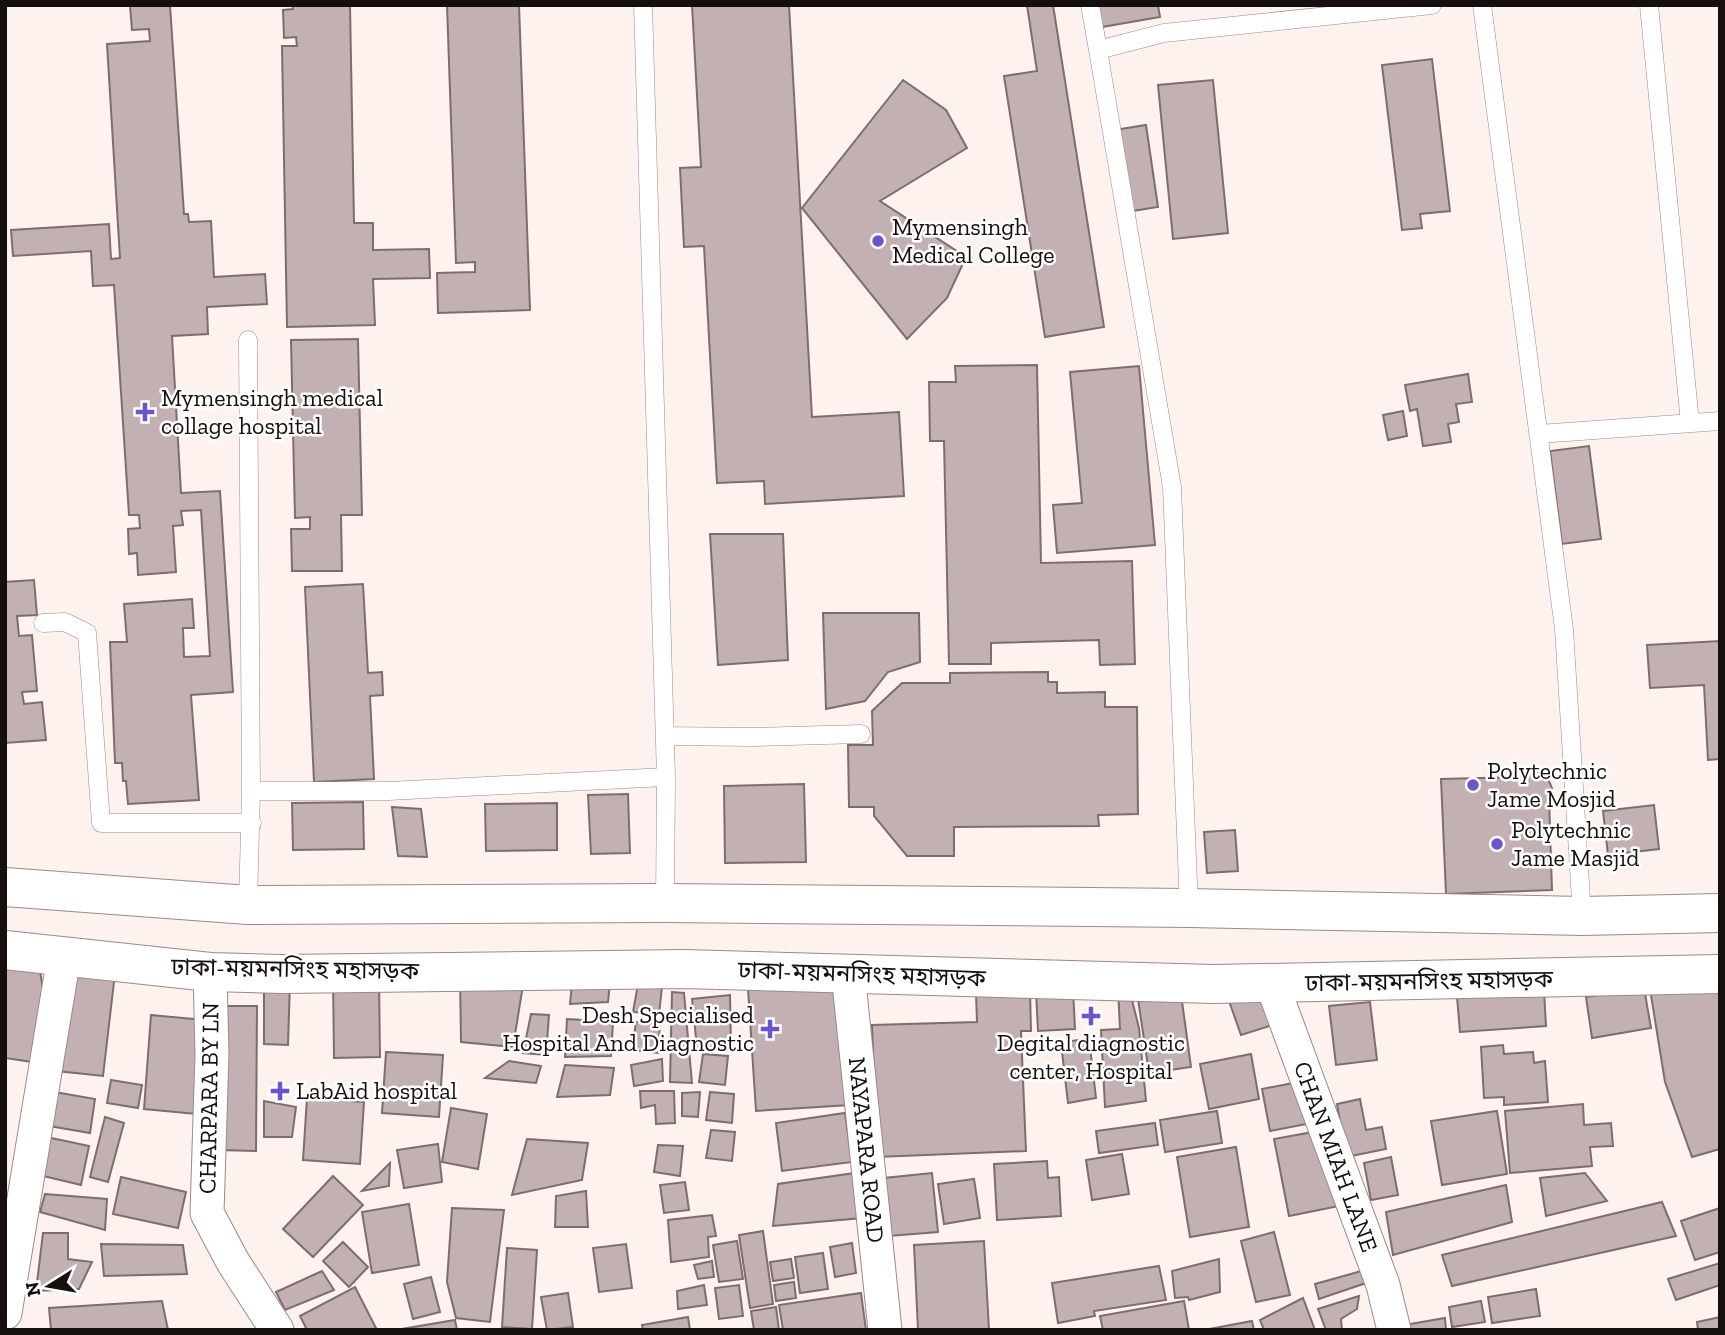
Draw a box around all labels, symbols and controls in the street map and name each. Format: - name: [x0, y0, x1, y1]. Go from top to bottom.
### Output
- place label: Mymensingh Medical College: [892, 212, 1055, 269]
- marker: Mymensingh Medical College: [870, 233, 886, 249]
- place label: Mymensingh medical collage hospital: [161, 383, 383, 440]
- marker: Mymensingh medical collage hospital: [135, 402, 155, 422]
- place label: Polytechnic Jame Mosjid: [1487, 756, 1616, 813]
- marker: Polytechnic Jame Mosjid: [1465, 777, 1481, 793]
- place label: Polytechnic Jame Masjid: [1511, 815, 1639, 872]
- marker: Polytechnic Jame Masjid: [1489, 836, 1505, 852]
- street label: ঢাকা-ময়মনসিংহ মহাসড়ক: [170, 952, 420, 985]
- street label: ঢাকা-ময়মনসিংহ মহাসড়ক: [737, 955, 987, 992]
- street label: ঢাকা-ময়মনসিংহ মহাসড়ক: [1304, 964, 1554, 997]
- place label: Desh Specialised Hospital And Diagnostic: [502, 1000, 754, 1057]
- street label: CHARPARA BY LN: [192, 1002, 225, 1194]
- marker: Degital diagnostic center, Hospital: [1081, 1006, 1101, 1026]
- marker: Desh Specialised Hospital And Diagnostic: [760, 1019, 780, 1039]
- place label: Degital diagnostic center, Hospital: [997, 1028, 1185, 1085]
- street label: NAYAPARA ROAD: [843, 1056, 891, 1244]
- street label: CHAN MIAH LANE: [1288, 1057, 1384, 1256]
- place label: LabAid hospital: [296, 1076, 457, 1105]
- marker: LabAid hospital: [270, 1081, 290, 1101]
- north arrow: [14, 1251, 84, 1321]
- text: N: [20, 1280, 45, 1298]

